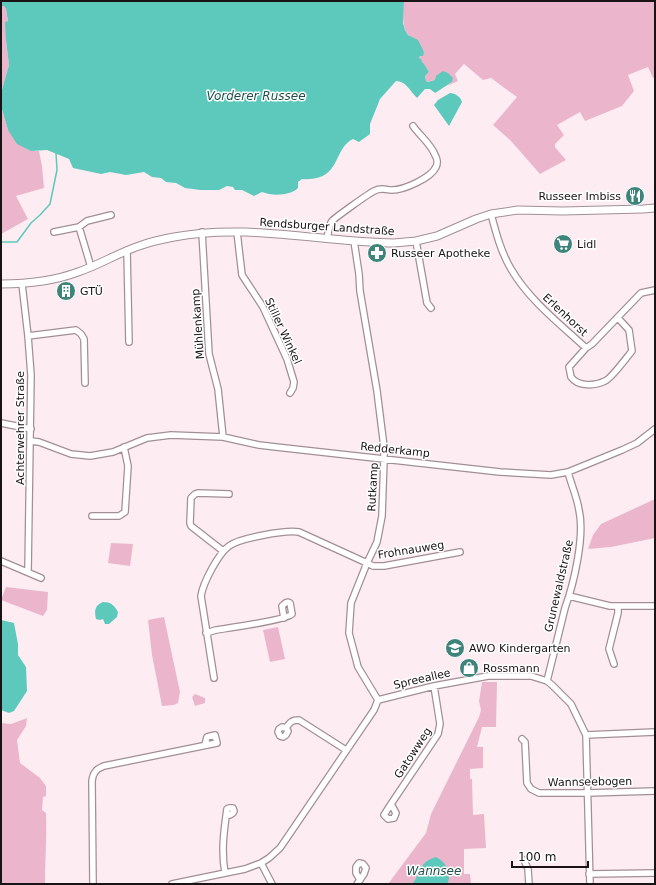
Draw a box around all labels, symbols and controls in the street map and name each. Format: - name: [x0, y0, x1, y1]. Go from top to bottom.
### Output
- water label: Vorderer Russee: [206, 89, 306, 103]
- restaurant icon: Russeer Imbiss: [624, 185, 646, 207]
- place label: Russeer Imbiss: [538, 190, 621, 203]
- street label: Rendsburger Landstraße: [259, 216, 395, 238]
- supermarket icon: Lidl: [552, 233, 574, 255]
- place label: Lidl: [577, 238, 596, 251]
- pharmacy icon: Russeer Apotheke: [366, 242, 388, 264]
- place label: Russeer Apotheke: [391, 247, 490, 260]
- building icon: GTÜ: [55, 280, 77, 302]
- place label: GTÜ: [80, 285, 103, 298]
- street label: Mühlenkamp: [189, 288, 207, 360]
- street label: Erlenhorst: [540, 291, 591, 339]
- street label: Stiller Winkel: [262, 296, 304, 366]
- street label: Achterwehrer Straße: [14, 371, 27, 485]
- street label: Redderkamp: [360, 440, 430, 460]
- street label: Rutkamp: [365, 462, 381, 512]
- street label: Frohnauweg: [377, 538, 445, 562]
- street label: Grunewaldstraße: [542, 538, 576, 634]
- school or university icon: AWO Kindergarten: [444, 637, 466, 659]
- place label: AWO Kindergarten: [469, 642, 571, 655]
- shop icon: Rossmann: [458, 657, 480, 679]
- place label: Rossmann: [483, 662, 540, 675]
- street label: Spreeallee: [392, 666, 452, 692]
- street label: Gatowweg: [392, 725, 434, 781]
- street label: Wannseebogen: [548, 775, 632, 789]
- scale bar: [512, 843, 588, 869]
- text: 100 m: [518, 850, 556, 864]
- water label: Wannsee: [407, 864, 461, 878]

